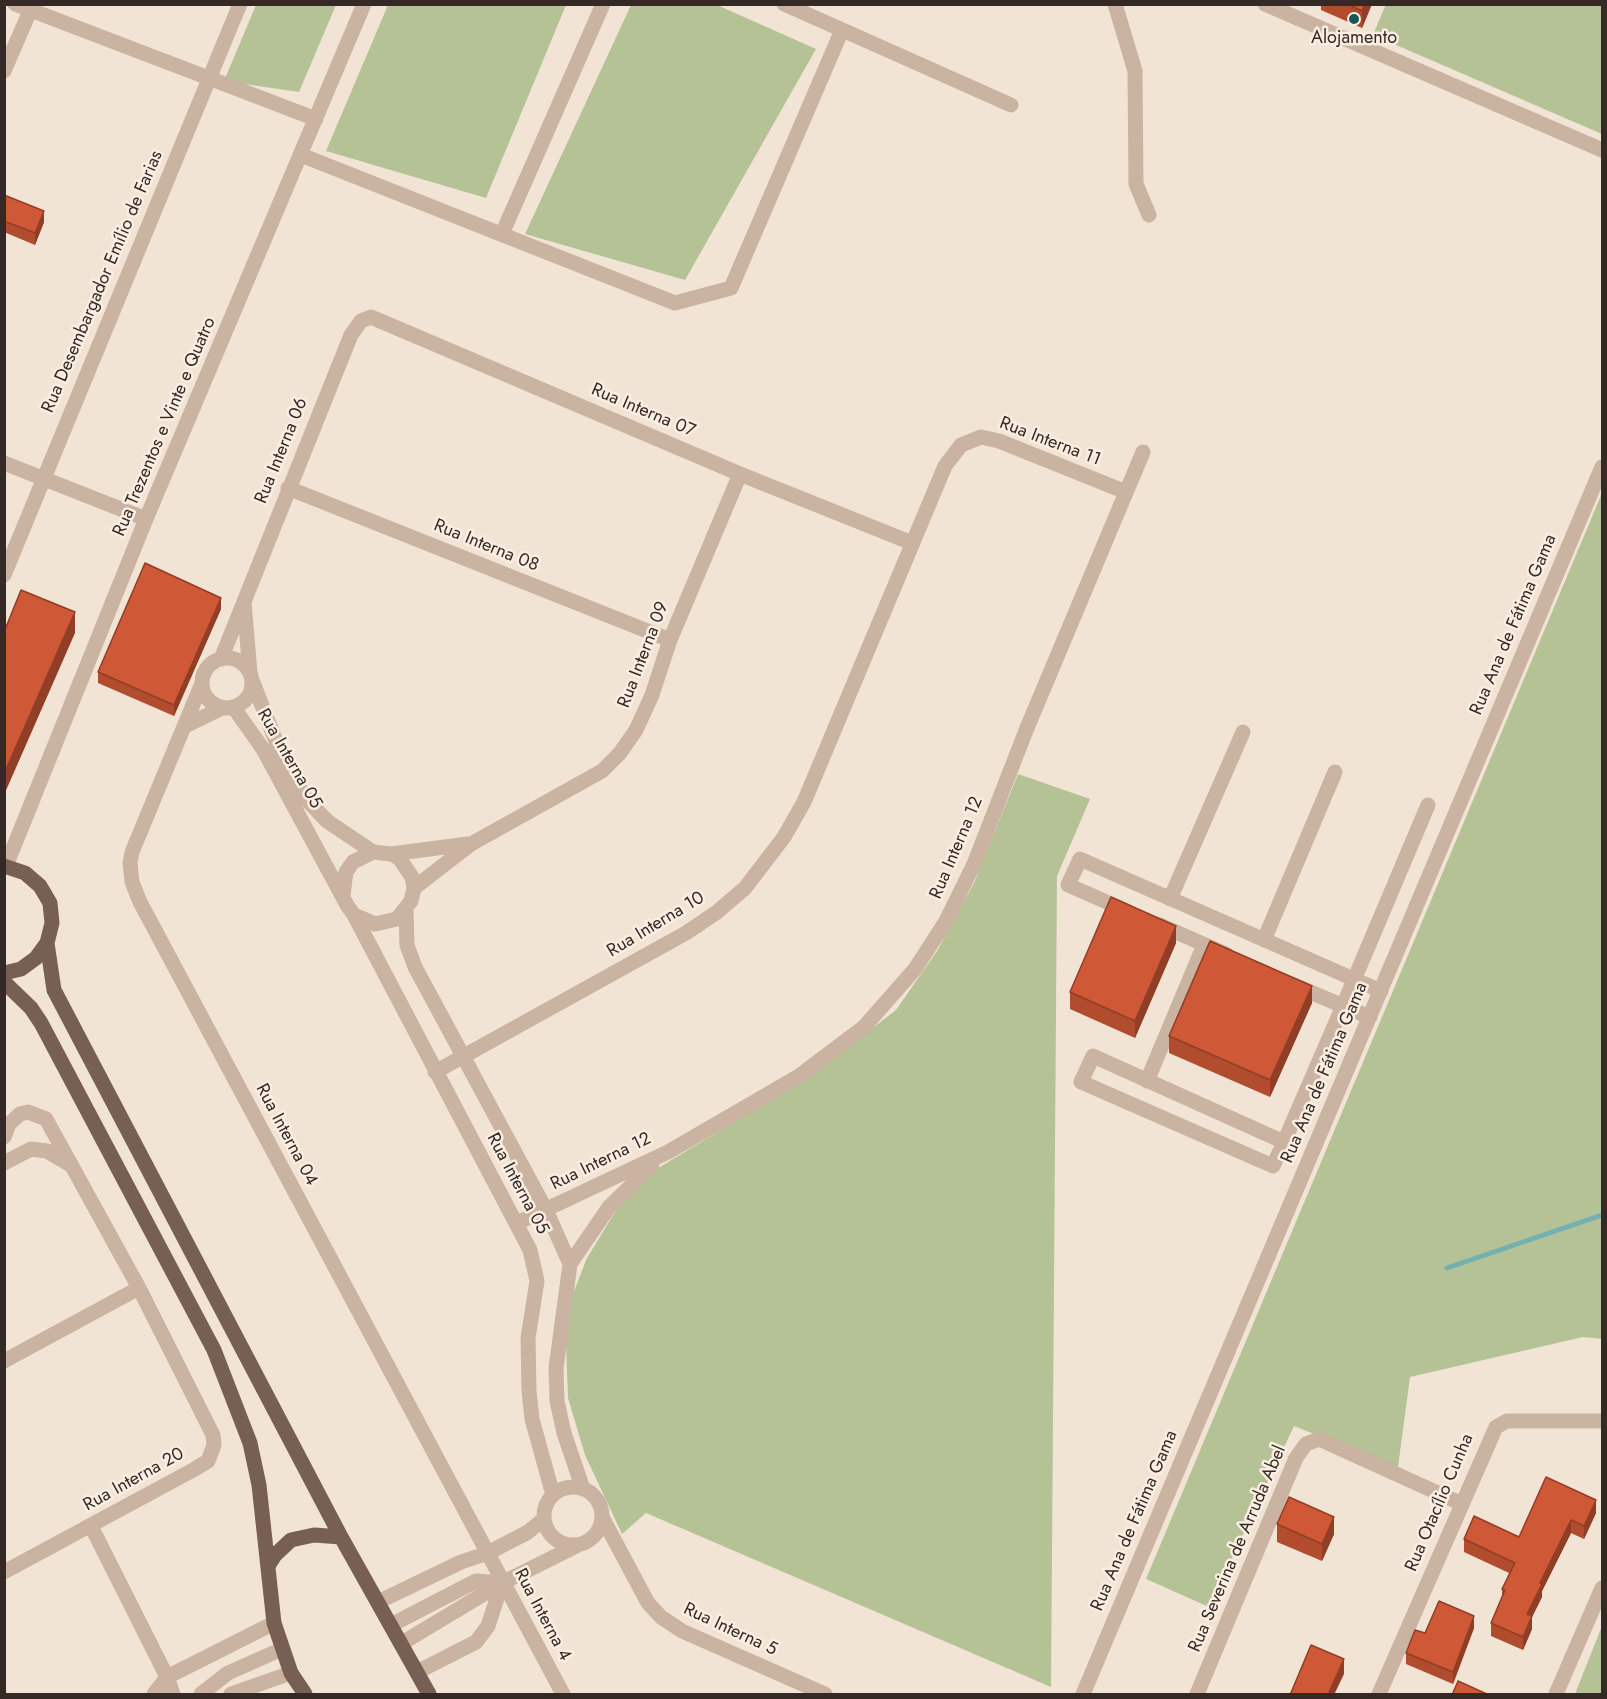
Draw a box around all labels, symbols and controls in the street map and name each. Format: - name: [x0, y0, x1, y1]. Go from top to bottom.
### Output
- marker: Alojamento: [1347, 12, 1361, 26]
- place label: Alojamento: [1311, 28, 1397, 50]
- street label: Rua Desembargador Emílio de Farias: [38, 148, 168, 416]
- street label: Rua Trezentos e Vinte e Quatro: [109, 314, 221, 540]
- street label: Rua Interna 07: [588, 379, 698, 443]
- street label: Rua Interna 06: [251, 395, 313, 507]
- street label: Rua Interna 11: [996, 413, 1104, 471]
- street label: Rua Interna 08: [430, 515, 542, 577]
- street label: Rua Ana de Fátima Gama: [1466, 531, 1562, 719]
- street label: Rua Interna 09: [614, 599, 674, 711]
- street label: Rua Interna 05: [252, 705, 326, 813]
- street label: Rua Interna 12: [926, 794, 988, 902]
- street label: Rua Interna 10: [603, 888, 709, 962]
- street label: Rua Ana de Fátima Gama: [1277, 979, 1373, 1167]
- street label: Rua Interna 04: [250, 1080, 322, 1190]
- street label: Rua Interna 12: [547, 1128, 655, 1196]
- street label: Rua Interna 05: [481, 1130, 553, 1238]
- street label: Rua Ana de Fátima Gama: [1087, 1427, 1183, 1615]
- street label: Rua Otacílio Cunha: [1401, 1431, 1479, 1575]
- street label: Rua Interna 20: [80, 1443, 188, 1517]
- street label: Rua Severina de Arruda Abel: [1185, 1443, 1291, 1655]
- street label: Rua Interna 4: [509, 1565, 575, 1665]
- street label: Rua Interna 5: [680, 1599, 780, 1661]

